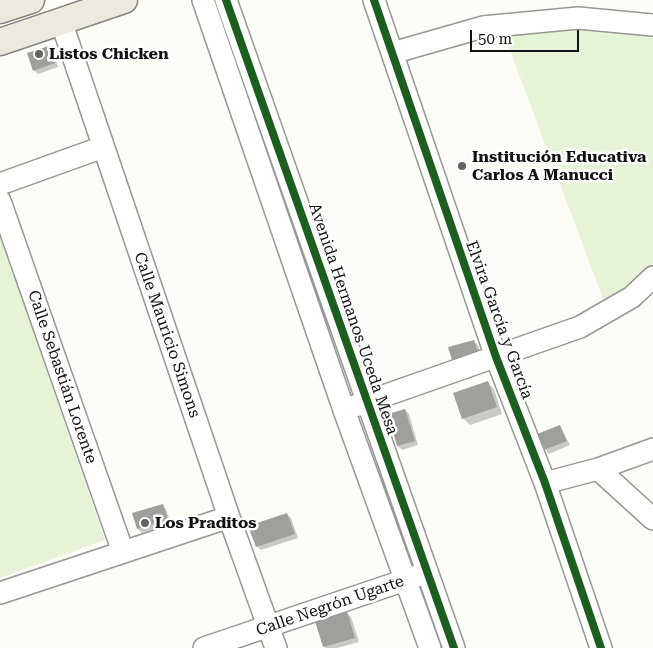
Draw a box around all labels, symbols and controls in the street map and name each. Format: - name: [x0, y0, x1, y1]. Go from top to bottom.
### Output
- scale bar: [473, 20, 582, 52]
- text: 50 m: [478, 30, 512, 48]
- place label: Listos Chicken: [49, 44, 169, 64]
- marker: Listos Chicken: [33, 48, 45, 60]
- place label: Institución Educativa Carlos A Manucci: [472, 147, 646, 185]
- marker: Institución Educativa Carlos A Manucci: [456, 160, 468, 172]
- street label: Avenida Hermanos Uceda Mesa: [304, 201, 402, 437]
- street label: Elvira García y García: [461, 238, 537, 402]
- street label: Calle Mauricio Simons: [130, 250, 204, 420]
- street label: Calle Sebastián Lorente: [23, 288, 101, 466]
- place label: Los Praditos: [155, 513, 256, 533]
- marker: Los Praditos: [139, 517, 151, 529]
- street label: Calle Negrón Ugarte: [254, 572, 406, 640]

